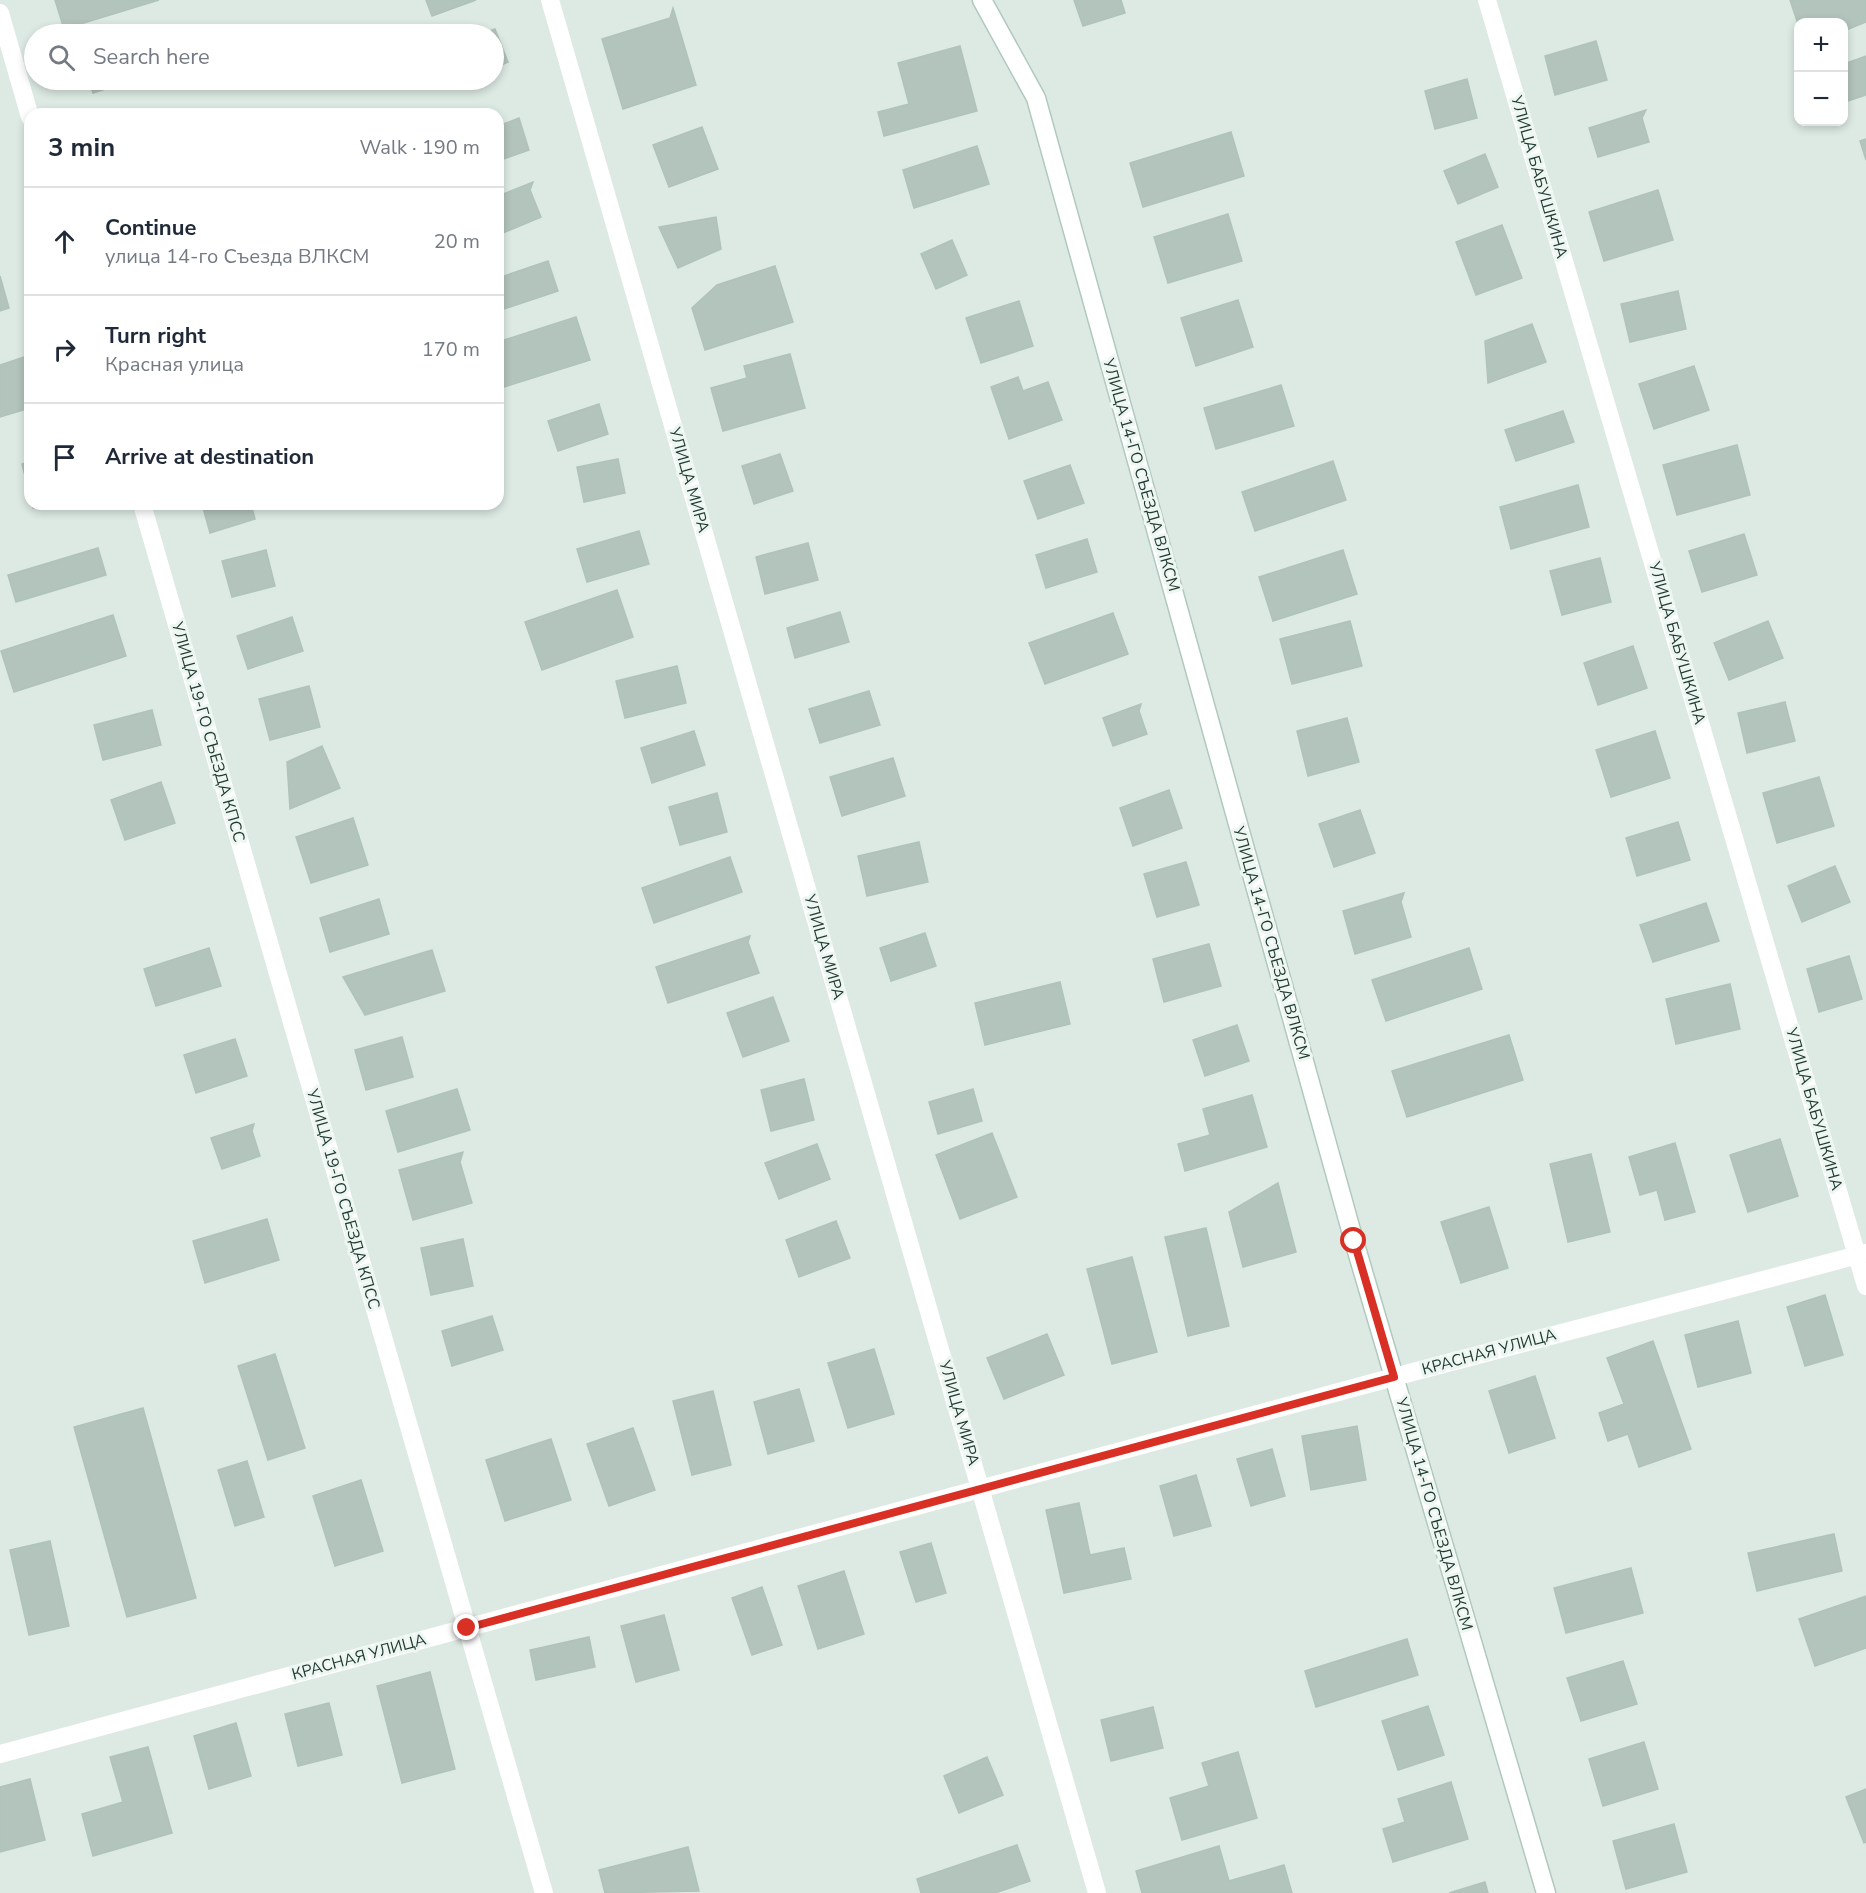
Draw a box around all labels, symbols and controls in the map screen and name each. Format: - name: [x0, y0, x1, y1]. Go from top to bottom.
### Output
- map controls: [1794, 18, 1848, 126]
- button: +: [1794, 18, 1848, 72]
- search box: [24, 24, 504, 90]
- icon: search: [45, 41, 78, 74]
- text: Search here: [93, 42, 210, 72]
- button: −: [1794, 72, 1848, 126]
- street label: УЛИЦА БАБУШКИНА: [1505, 92, 1573, 261]
- text: 3 min: [48, 130, 115, 165]
- text: Walk · 190 m: [360, 134, 480, 161]
- text: Continue: [105, 213, 196, 243]
- icon: ahead: [48, 225, 81, 258]
- text: 20 m: [434, 228, 480, 255]
- text: улица 14-го Съезда ВЛКСМ: [105, 243, 369, 270]
- text: Turn right: [105, 321, 206, 351]
- icon: right: [48, 333, 81, 366]
- text: 170 m: [422, 336, 480, 363]
- text: Красная улица: [105, 351, 244, 378]
- street label: УЛИЦА 14-ГО СЪЕЗДА ВЛКСМ: [1097, 355, 1185, 594]
- street label: УЛИЦА МИРА: [663, 424, 715, 536]
- icon: arrive: [48, 441, 81, 474]
- text: Arrive at destination: [105, 442, 314, 472]
- street label: УЛИЦА БАБУШКИНА: [1643, 558, 1711, 727]
- street label: УЛИЦА 19-ГО СЪЕЗДА КПСС: [166, 618, 250, 845]
- street label: УЛИЦА 14-ГО СЪЕЗДА ВЛКСМ: [1227, 823, 1315, 1062]
- street label: УЛИЦА МИРА: [798, 891, 850, 1003]
- street label: УЛИЦА БАБУШКИНА: [1780, 1024, 1848, 1193]
- street label: УЛИЦА 19-ГО СЪЕЗДА КПСС: [301, 1085, 385, 1312]
- route start: [1340, 1227, 1366, 1253]
- street label: КРАСНАЯ УЛИЦА: [1419, 1323, 1559, 1381]
- street label: УЛИЦА МИРА: [933, 1357, 985, 1469]
- street label: УЛИЦА 14-ГО СЪЕЗДА ВЛКСМ: [1390, 1394, 1478, 1633]
- route end: [453, 1614, 479, 1640]
- street label: КРАСНАЯ УЛИЦА: [289, 1628, 429, 1686]

